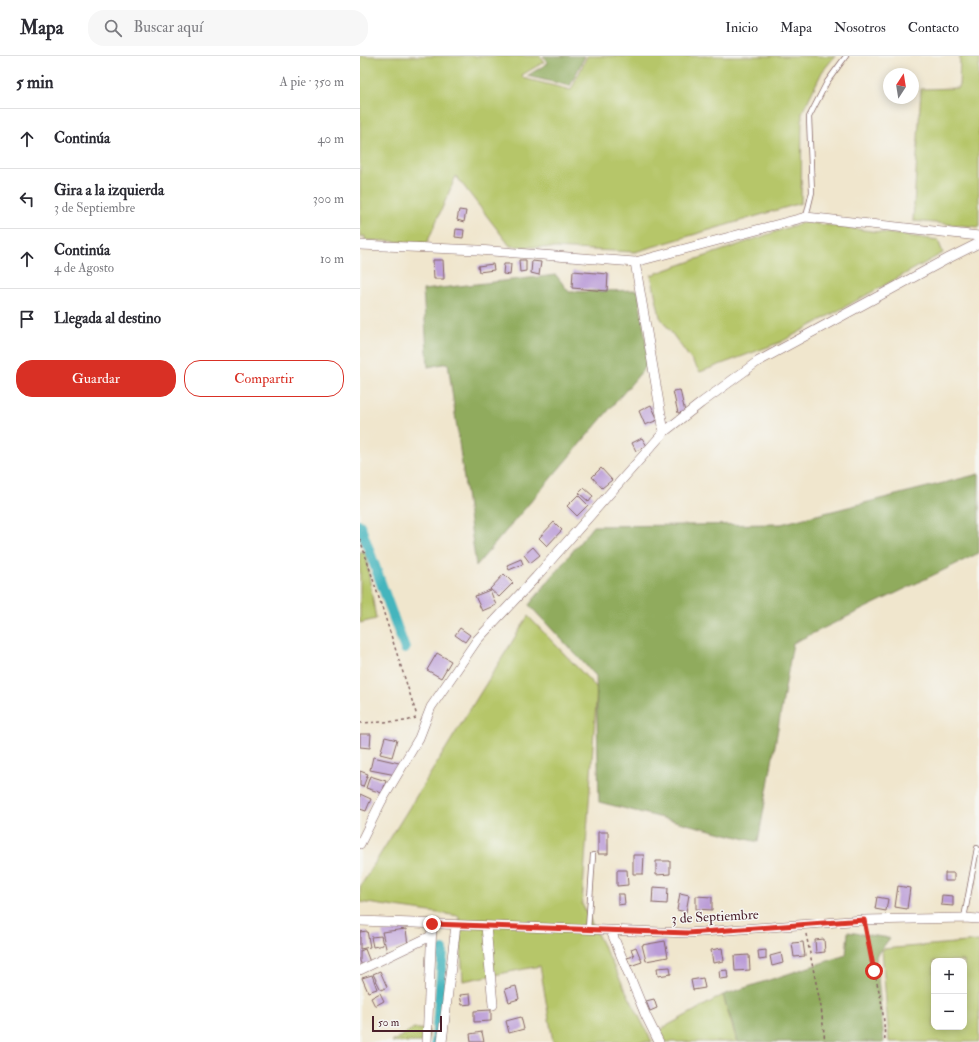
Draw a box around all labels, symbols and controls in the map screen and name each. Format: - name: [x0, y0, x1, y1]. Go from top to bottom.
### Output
- search box: [88, 10, 368, 46]
- text: Mapa: [20, 16, 64, 40]
- icon: search: [102, 17, 124, 39]
- text: Buscar aquí: [134, 18, 203, 37]
- text: Inicio: [725, 19, 758, 36]
- text: Mapa: [780, 19, 812, 36]
- text: Nosotros: [834, 19, 886, 36]
- text: Contacto: [908, 19, 959, 36]
- north arrow: [883, 68, 919, 104]
- text: 5 min: [16, 72, 54, 93]
- text: A pie · 350 m: [280, 74, 344, 90]
- icon: ahead: [16, 128, 38, 150]
- text: Continúa: [54, 129, 110, 148]
- text: 40 m: [318, 131, 344, 147]
- text: Gira a la izquierda: [54, 181, 164, 200]
- icon: left: [16, 188, 38, 210]
- text: 300 m: [313, 191, 344, 207]
- text: 3 de Septiembre: [54, 200, 135, 216]
- text: Continúa: [54, 241, 110, 260]
- icon: ahead: [16, 248, 38, 270]
- text: 10 m: [320, 251, 344, 267]
- text: 4 de Agosto: [54, 260, 114, 276]
- icon: arrive: [16, 308, 38, 330]
- text: Llegada al destino: [54, 309, 161, 328]
- button: Guardar: [16, 360, 176, 397]
- button: Compartir: [184, 360, 344, 397]
- street label: 3 de Septiembre: [671, 906, 759, 928]
- route end: [423, 915, 441, 933]
- map controls: [931, 958, 967, 1030]
- button: +: [931, 958, 967, 994]
- route start: [865, 962, 883, 980]
- button: −: [931, 994, 967, 1030]
- scale bar: [372, 1014, 442, 1033]
- text: 50 m: [378, 1016, 399, 1029]

